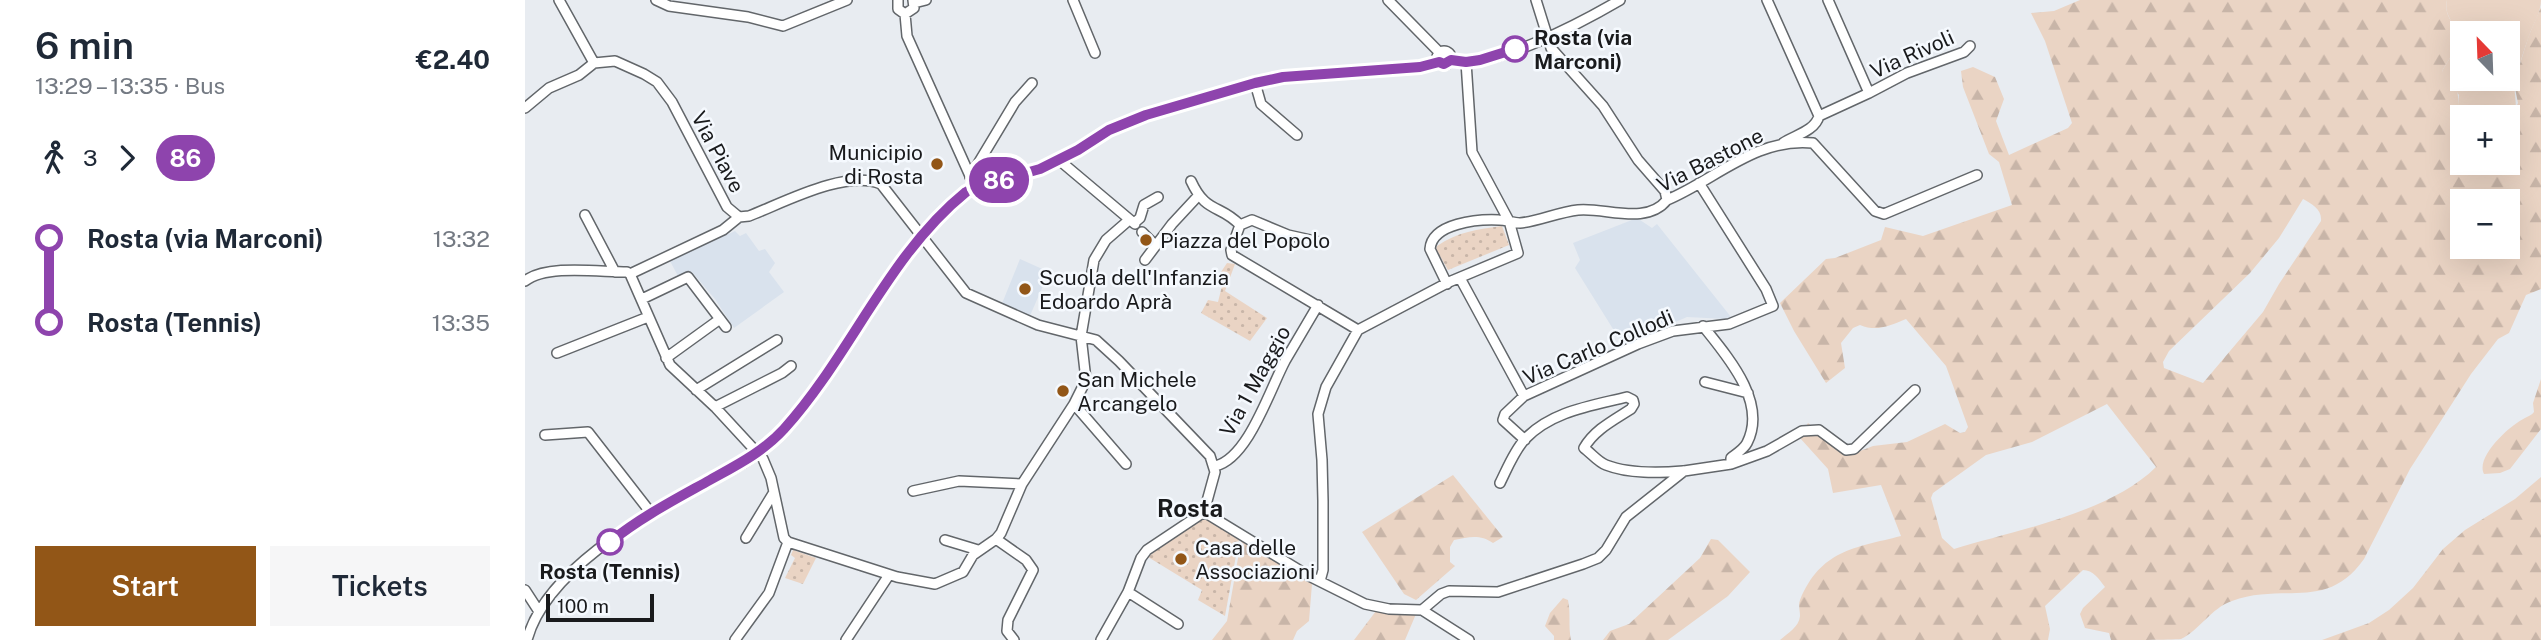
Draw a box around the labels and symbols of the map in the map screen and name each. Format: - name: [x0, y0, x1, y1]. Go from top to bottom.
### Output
- north arrow: [2450, 21, 2520, 91]
- street label: Via Rivoli: [1866, 24, 1958, 84]
- place label: Rosta (via Marconi): [1534, 25, 1632, 74]
- marker: Rosta (via Marconi): [1502, 36, 1528, 62]
- street label: Via Piave: [686, 107, 750, 197]
- street label: Via Bastone: [1653, 123, 1767, 197]
- place label: Municipio di Rosta: [829, 140, 923, 189]
- marker: Municipio di Rosta: [929, 156, 945, 172]
- line badge: 86: [967, 157, 1030, 203]
- place label: Piazza del Popolo: [1160, 228, 1330, 253]
- marker: Piazza del Popolo: [1138, 232, 1154, 248]
- place label: Scuola dell'Infanzia Edoardo Aprà: [1039, 265, 1229, 314]
- marker: Scuola dell'Infanzia Edoardo Aprà: [1017, 281, 1033, 297]
- street label: Via Carlo Collodi: [1519, 304, 1677, 390]
- street label: Via 1 Maggio: [1214, 321, 1296, 441]
- place label: San Michele Arcangelo: [1077, 367, 1197, 416]
- marker: San Michele Arcangelo: [1055, 383, 1071, 399]
- district label: Rosta: [1157, 494, 1223, 522]
- marker: Rosta (Tennis): [597, 529, 623, 555]
- place label: Casa delle Associazioni: [1195, 535, 1315, 584]
- marker: Casa delle Associazioni: [1173, 551, 1189, 567]
- place label: Rosta (Tennis): [539, 559, 681, 584]
- scale bar: [546, 591, 655, 623]

